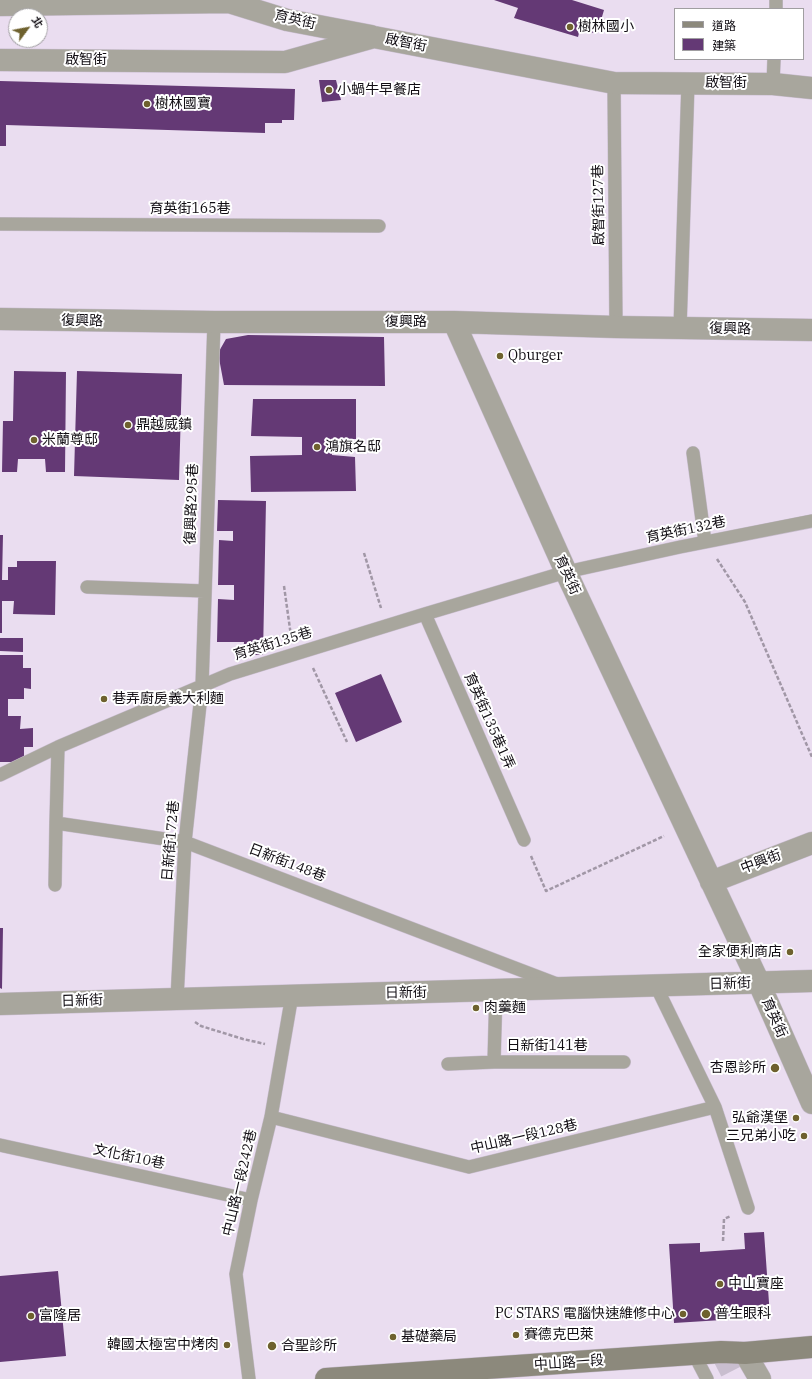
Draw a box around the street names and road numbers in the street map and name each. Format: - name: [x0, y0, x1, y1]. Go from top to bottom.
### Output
- street label: 育英街: [273, 7, 317, 33]
- street label: 啟智街: [384, 31, 428, 55]
- street label: 啟智街: [65, 52, 107, 68]
- street label: 啟智街: [705, 75, 747, 91]
- street label: 啟智街127巷: [590, 164, 608, 246]
- street label: 育英街165巷: [149, 201, 231, 217]
- street label: 復興路: [61, 312, 103, 330]
- street label: 復興路: [385, 314, 427, 330]
- street label: 復興路: [709, 320, 751, 338]
- street label: 復興路295巷: [182, 463, 202, 545]
- street label: 育英街132巷: [645, 513, 727, 547]
- street label: 育英街: [551, 552, 583, 598]
- street label: 育英街135巷: [232, 624, 314, 664]
- street label: 育英街135巷1弄: [460, 670, 518, 772]
- street label: 日新街172巷: [159, 800, 183, 882]
- street label: 日新街148巷: [246, 841, 328, 885]
- street label: 中興街: [738, 847, 784, 877]
- street label: 日新街: [709, 975, 751, 993]
- street label: 日新街: [385, 984, 427, 1002]
- street label: 日新街: [61, 992, 103, 1010]
- street label: 育英街: [758, 995, 790, 1041]
- street label: 日新街141巷: [506, 1038, 588, 1054]
- street label: 中山路一段128巷: [469, 1117, 579, 1157]
- street label: 中山路一段242巷: [220, 1128, 260, 1238]
- street label: 文化街10巷: [92, 1141, 166, 1173]
- street label: 中山路一段: [533, 1352, 605, 1374]

